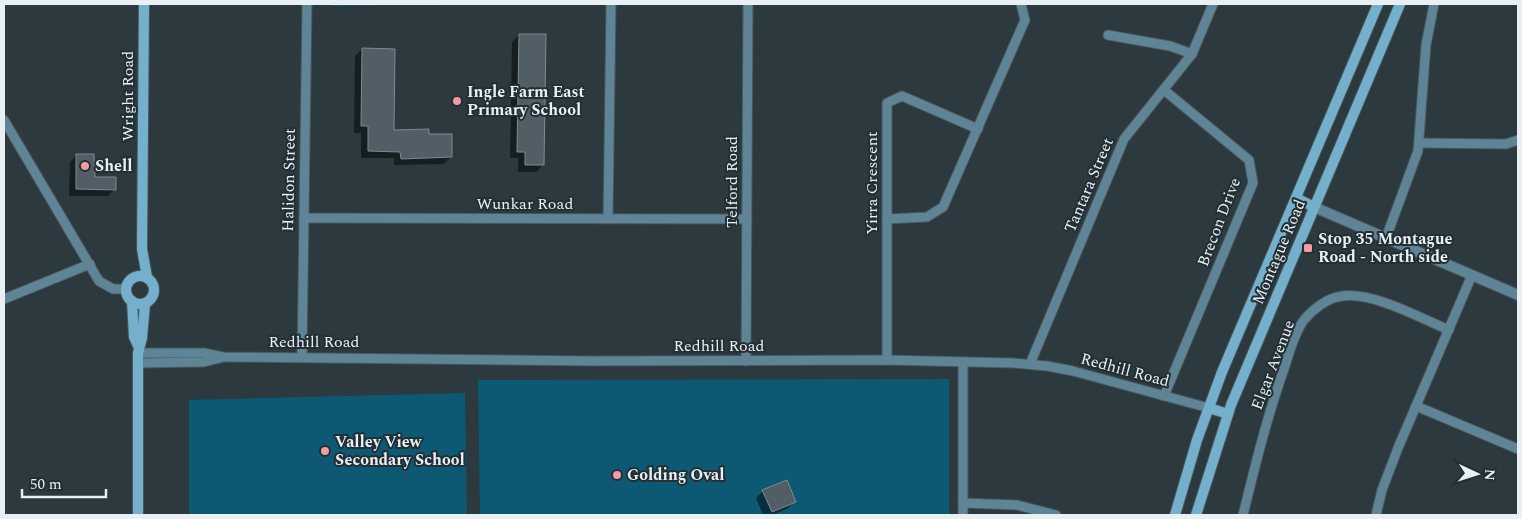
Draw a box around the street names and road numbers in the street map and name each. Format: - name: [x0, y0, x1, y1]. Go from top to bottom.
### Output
- street label: Wright Road: [116, 51, 140, 141]
- street label: Halidon Street: [276, 128, 302, 232]
- street label: Yirra Crescent: [860, 131, 884, 235]
- street label: Tantara Street: [1058, 133, 1120, 236]
- street label: Telford Road: [720, 136, 744, 228]
- street label: Brecon Drive: [1191, 174, 1247, 270]
- street label: Wunkar Road: [477, 192, 573, 216]
- street label: Montague Road: [1246, 196, 1312, 308]
- street label: Elgar Avenue: [1245, 316, 1301, 414]
- street label: Redhill Road: [269, 330, 360, 354]
- street label: Redhill Road: [674, 334, 765, 358]
- street label: Redhill Road: [1078, 347, 1172, 393]

